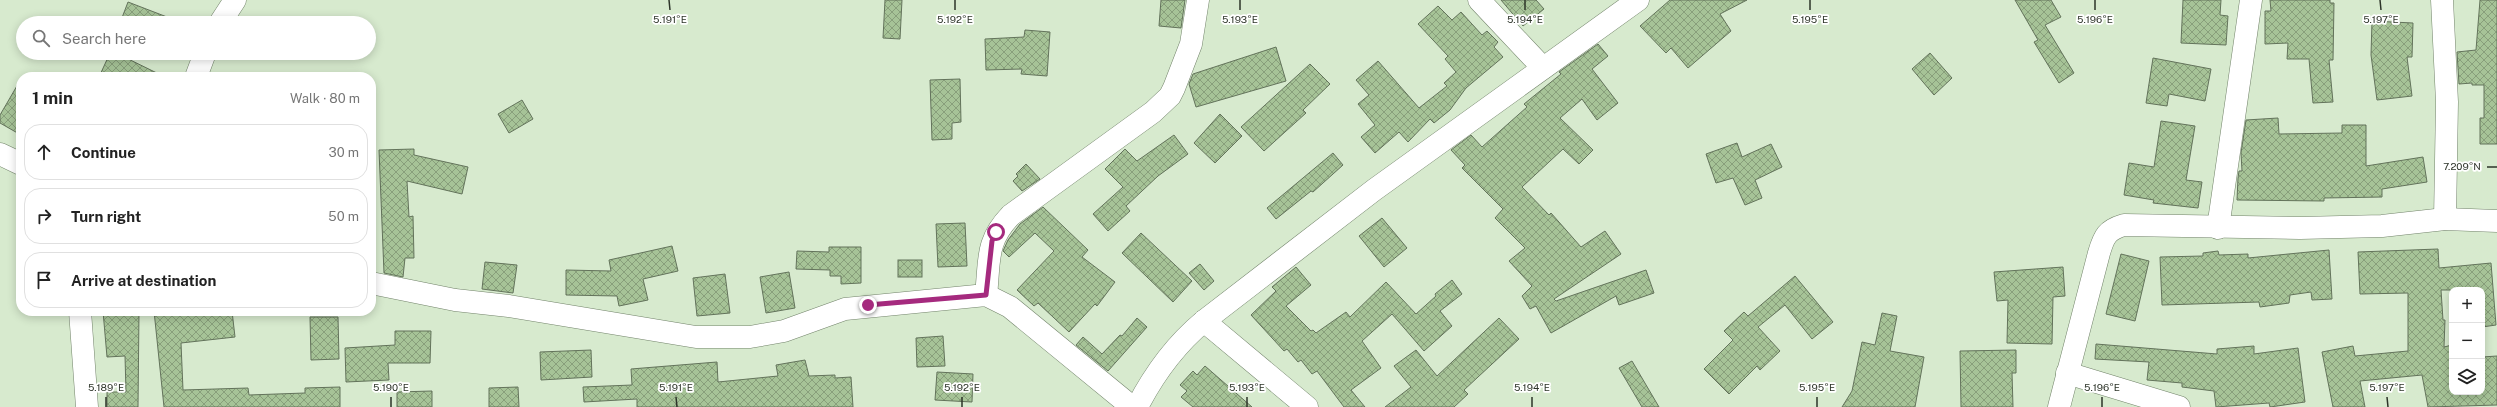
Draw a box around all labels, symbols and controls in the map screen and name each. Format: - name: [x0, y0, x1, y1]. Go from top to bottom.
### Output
- text: 5.191°E: [653, 13, 687, 25]
- text: 5.192°E: [937, 13, 973, 25]
- text: 5.193°E: [1222, 13, 1258, 25]
- text: 5.194°E: [1507, 13, 1543, 25]
- text: 5.195°E: [1792, 13, 1828, 25]
- text: 5.196°E: [2077, 13, 2113, 25]
- text: 5.197°E: [2363, 13, 2399, 25]
- search box: [16, 16, 376, 60]
- icon: search: [30, 27, 52, 49]
- text: Search here: [62, 30, 146, 47]
- text: 1 min: [32, 88, 73, 108]
- text: Walk · 80 m: [290, 91, 360, 106]
- icon: ahead: [33, 141, 55, 163]
- text: Continue: [71, 144, 136, 161]
- text: 30 m: [329, 145, 359, 160]
- text: 7.209°N: [2443, 160, 2481, 172]
- icon: right: [33, 205, 55, 227]
- text: Turn right: [71, 208, 141, 225]
- text: 50 m: [328, 209, 359, 224]
- route start: [987, 223, 1005, 241]
- icon: arrive: [33, 269, 55, 291]
- text: Arrive at destination: [71, 272, 216, 289]
- map controls: [2449, 287, 2485, 395]
- button: +: [2449, 287, 2485, 323]
- route end: [859, 296, 877, 314]
- button: −: [2449, 323, 2485, 359]
- button: layers: [2449, 359, 2485, 395]
- text: 5.189°E: [88, 381, 124, 393]
- text: 5.190°E: [373, 381, 409, 393]
- text: 5.191°E: [659, 381, 693, 393]
- text: 5.192°E: [944, 381, 980, 393]
- text: 5.193°E: [1229, 381, 1265, 393]
- text: 5.194°E: [1514, 381, 1550, 393]
- text: 5.195°E: [1799, 381, 1835, 393]
- text: 5.196°E: [2084, 381, 2120, 393]
- text: 5.197°E: [2369, 381, 2405, 393]

